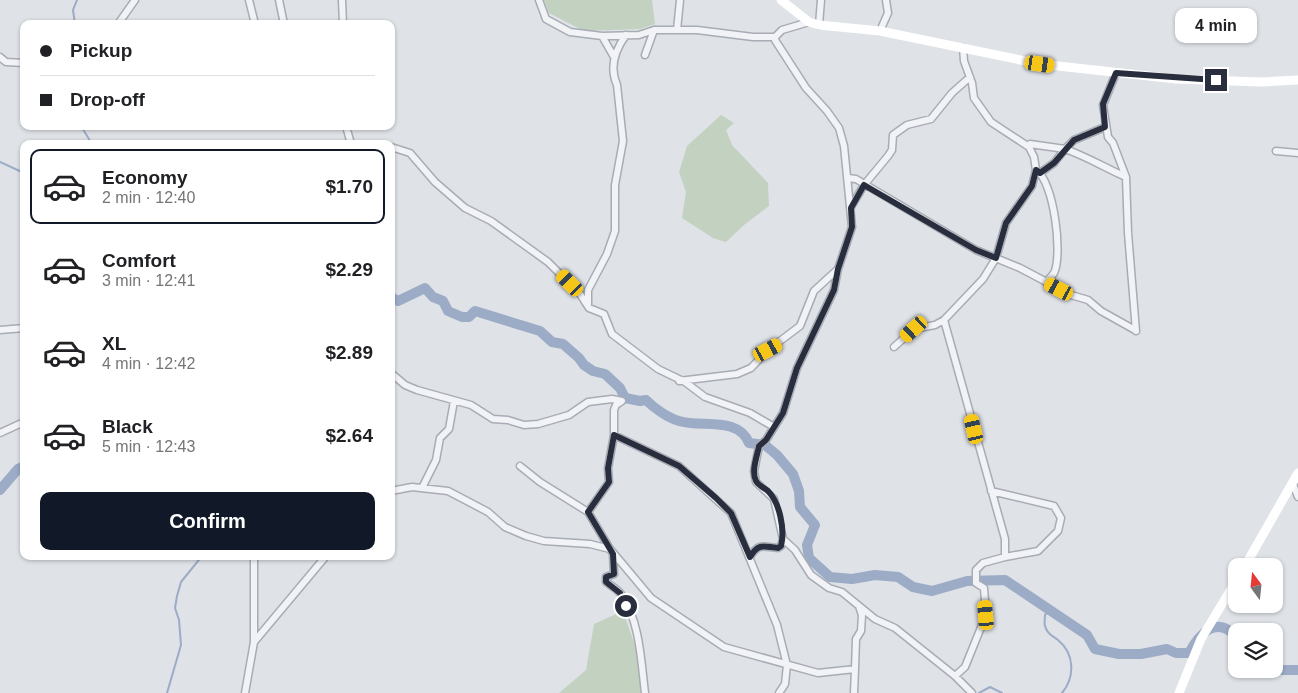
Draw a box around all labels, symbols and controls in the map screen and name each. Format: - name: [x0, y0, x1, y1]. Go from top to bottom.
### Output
- callout: 4 min: [1175, 8, 1257, 42]
- text: 4 min: [1195, 17, 1237, 34]
- text: Pickup: [70, 40, 132, 61]
- car: [1024, 54, 1055, 74]
- route end: [1205, 69, 1227, 91]
- text: Drop-off: [70, 89, 145, 110]
- icon: car: [42, 164, 87, 209]
- text: Economy: [102, 167, 188, 188]
- text: $1.70: [325, 176, 373, 197]
- text: 2 min · 12:40: [102, 189, 195, 206]
- icon: car: [42, 247, 87, 292]
- text: Comfort: [102, 250, 176, 271]
- text: $2.29: [325, 259, 373, 280]
- car: [554, 267, 585, 299]
- text: 3 min · 12:41: [102, 272, 195, 289]
- car: [1042, 275, 1075, 303]
- car: [897, 313, 930, 345]
- icon: car: [42, 330, 87, 375]
- text: XL: [102, 333, 126, 354]
- car: [751, 336, 784, 364]
- text: $2.89: [325, 342, 373, 363]
- text: 4 min · 12:42: [102, 355, 195, 372]
- icon: car: [42, 413, 87, 458]
- car: [963, 413, 984, 445]
- text: Black: [102, 416, 153, 437]
- text: $2.64: [325, 425, 373, 446]
- text: 5 min · 12:43: [102, 438, 195, 455]
- button: Confirm: [40, 492, 375, 550]
- north arrow: [1228, 558, 1282, 612]
- map controls: [1228, 558, 1283, 678]
- route start: [615, 595, 637, 617]
- car: [977, 599, 994, 631]
- button: layers: [1228, 623, 1283, 678]

